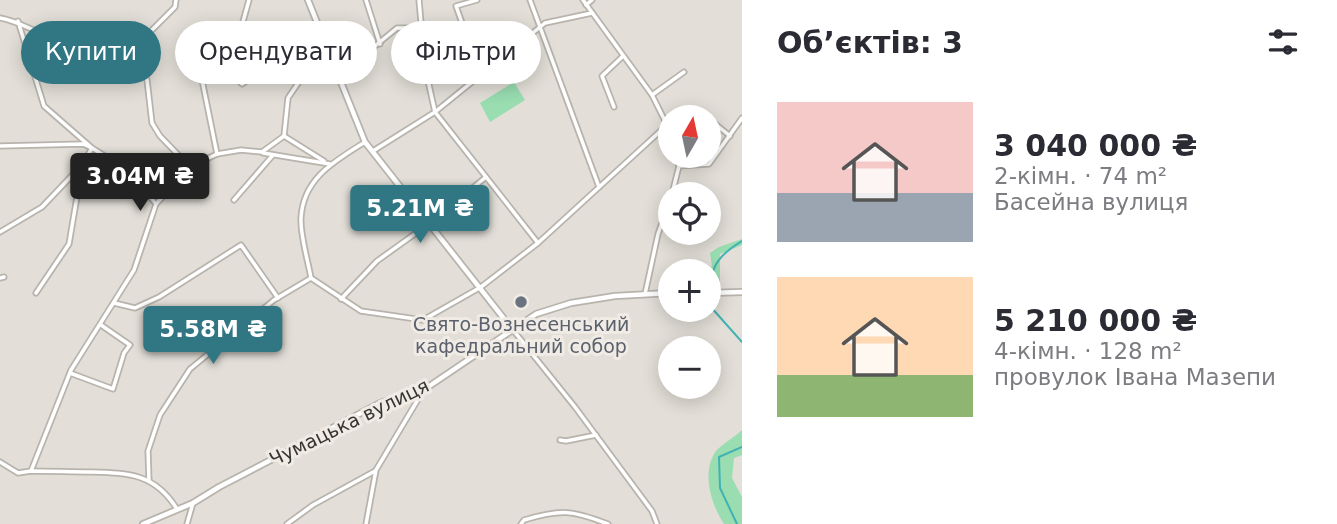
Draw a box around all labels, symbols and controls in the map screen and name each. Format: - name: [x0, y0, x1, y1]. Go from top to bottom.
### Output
- chip: Купити: [21, 21, 161, 84]
- chip: Орендувати: [175, 21, 377, 84]
- chip: Фільтри: [391, 21, 541, 84]
- icon: filters: [1264, 23, 1302, 61]
- text: Об’єктів: 3: [777, 25, 963, 60]
- north arrow: [658, 105, 721, 168]
- map controls: [658, 105, 721, 399]
- text: 3 040 000 ₴: [994, 128, 1197, 163]
- icon: home: [833, 130, 917, 214]
- pin: 3.04M ₴: [75, 154, 205, 213]
- text: 3.04M ₴: [86, 163, 194, 189]
- text: 2-кімн. · 74 m²: [994, 163, 1167, 189]
- button: locate: [658, 182, 721, 245]
- pin: 5.21M ₴: [355, 186, 485, 245]
- text: Басейна вулиця: [994, 189, 1188, 215]
- text: 5.21M ₴: [366, 195, 474, 221]
- button: +: [658, 259, 721, 322]
- marker: Свято-Вознесенський кафедральний собор: [513, 294, 529, 310]
- text: 5 210 000 ₴: [994, 303, 1197, 338]
- icon: home: [833, 305, 917, 389]
- pin: 5.58M ₴: [148, 306, 278, 366]
- place label: Свято-Вознесенський кафедральний собор: [413, 313, 629, 357]
- text: 5.58M ₴: [159, 316, 267, 342]
- button: −: [658, 336, 721, 399]
- text: 4-кімн. · 128 m²: [994, 338, 1182, 364]
- text: провулок Івана Мазепи: [994, 364, 1276, 390]
- street label: Чумацька вулиця: [266, 374, 432, 470]

